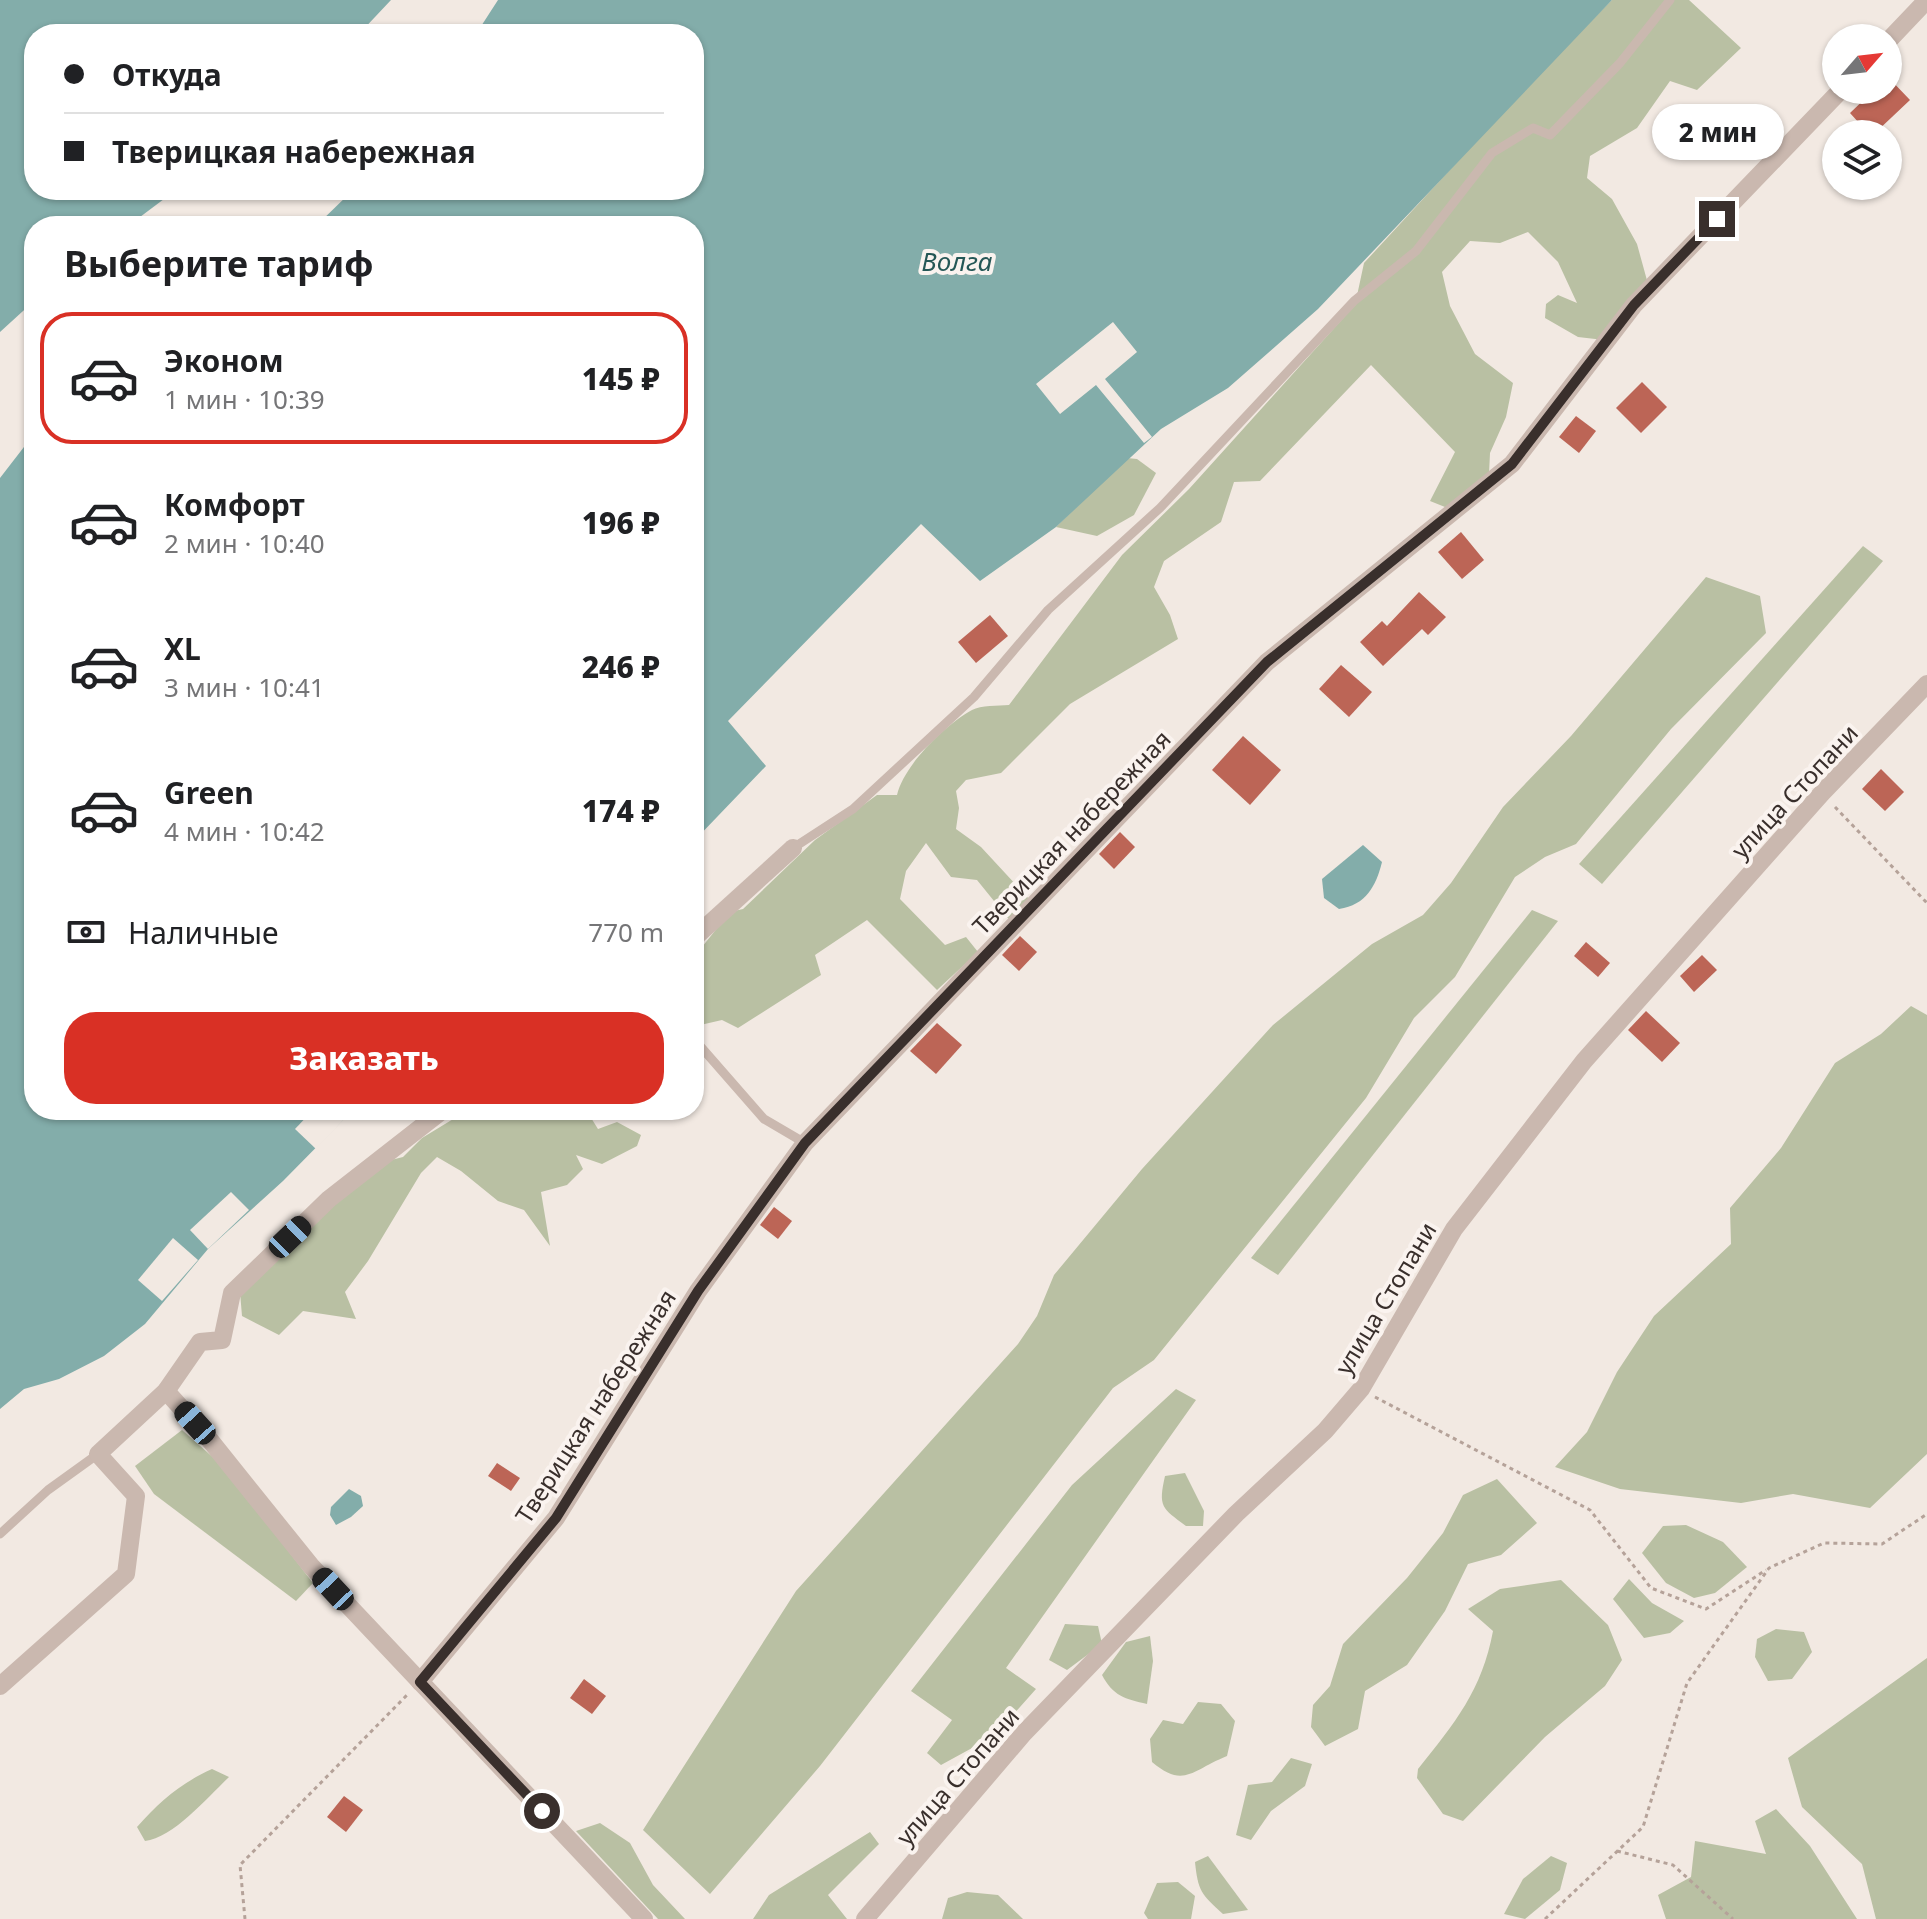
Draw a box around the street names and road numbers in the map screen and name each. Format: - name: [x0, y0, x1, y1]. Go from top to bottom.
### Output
- street label: улица Стопани: [1723, 717, 1865, 865]
- street label: Тверицкая набережная: [965, 723, 1177, 941]
- street label: улица Стопани: [1326, 1216, 1444, 1380]
- street label: Тверицкая набережная: [507, 1283, 683, 1529]
- street label: улица Стопани: [888, 1700, 1026, 1852]

